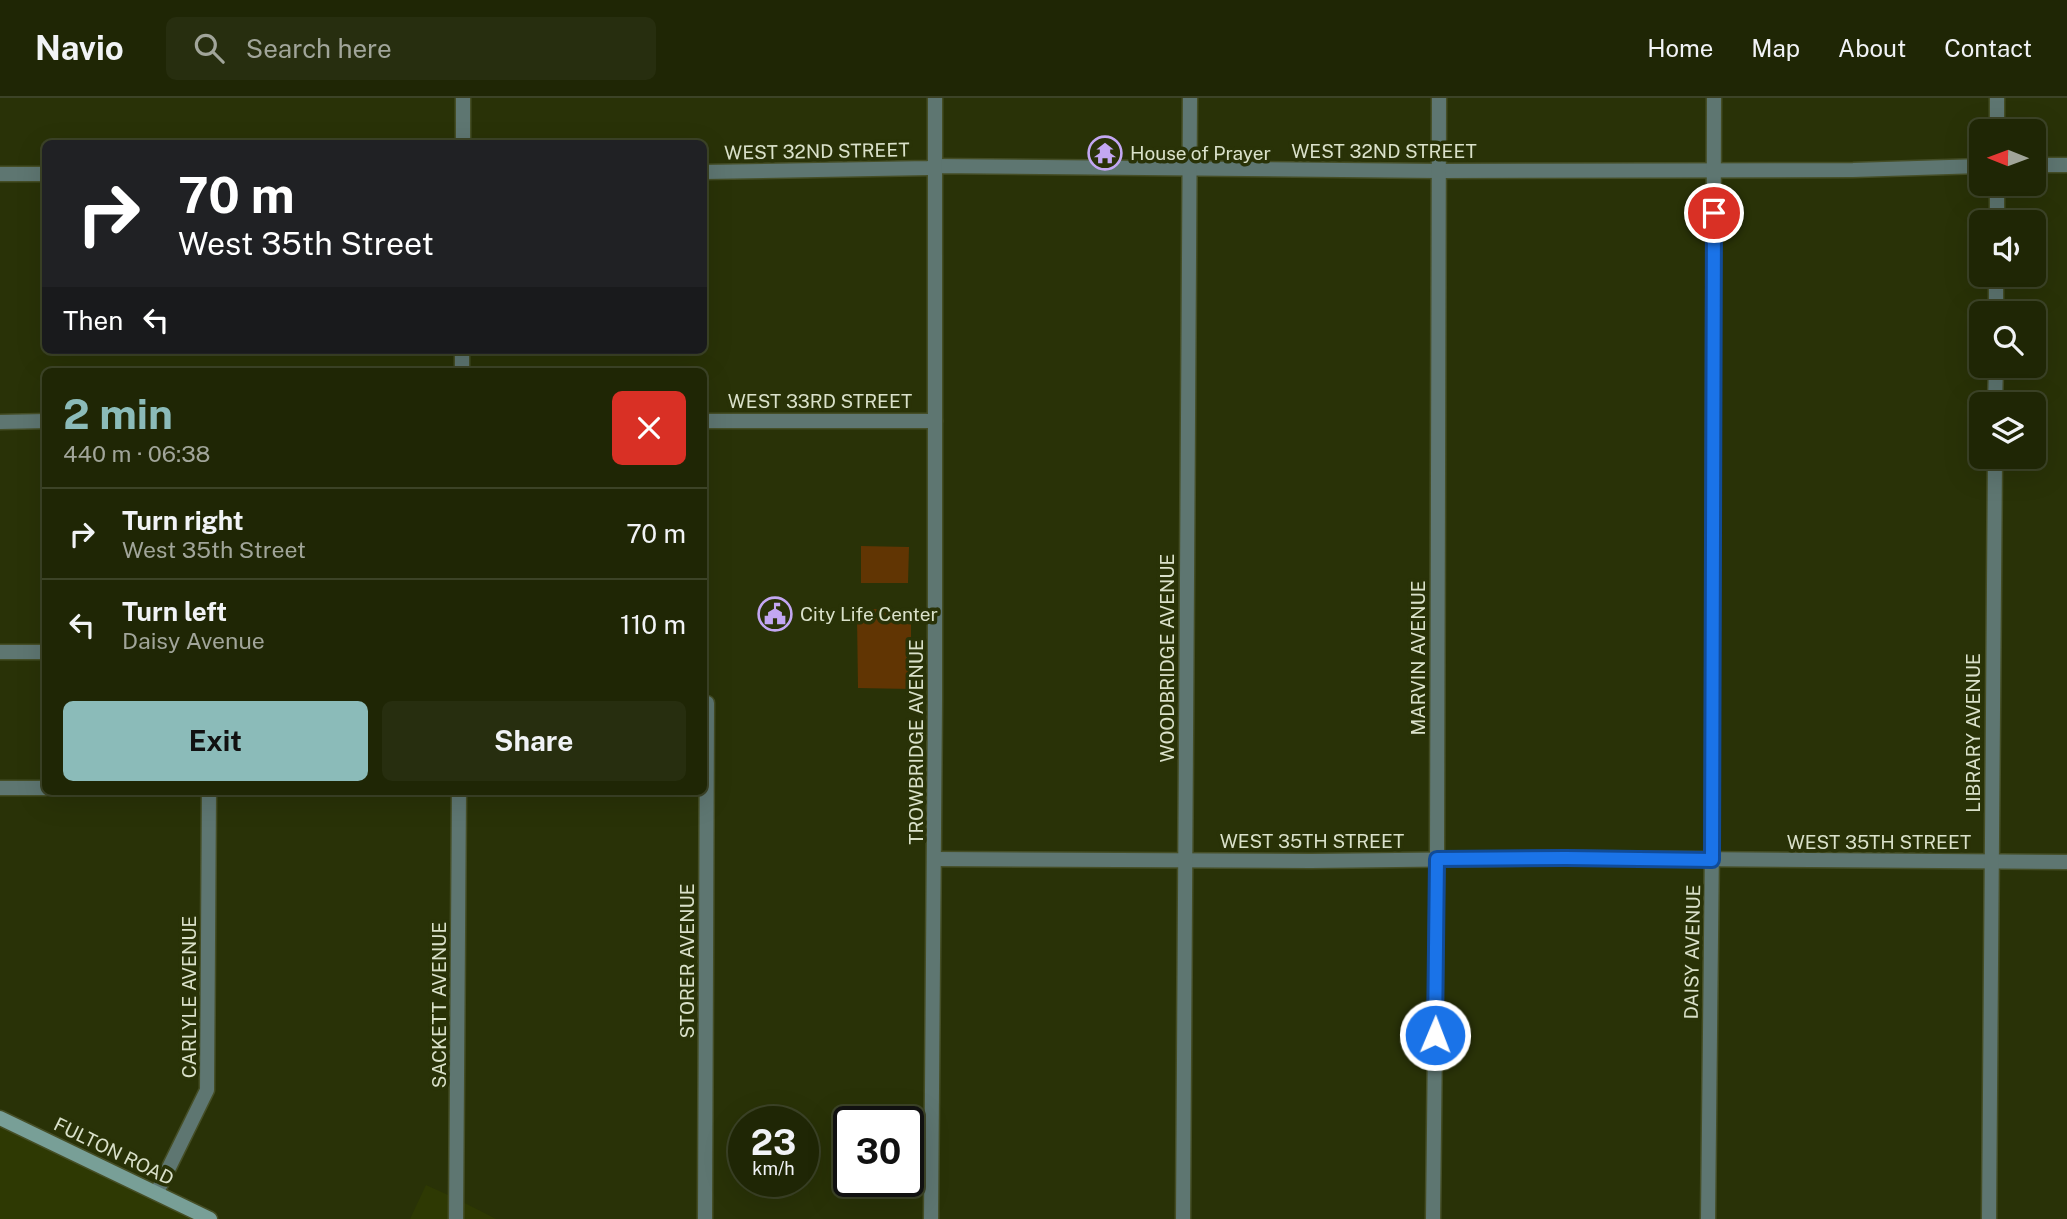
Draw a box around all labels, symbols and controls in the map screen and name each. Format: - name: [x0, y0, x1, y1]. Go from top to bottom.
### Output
- search box: [166, 17, 656, 80]
- text: Navio: [35, 29, 124, 67]
- icon: search: [190, 29, 228, 67]
- text: Search here: [246, 33, 392, 64]
- text: Home: [1647, 34, 1713, 62]
- text: Map: [1751, 34, 1800, 62]
- text: About: [1838, 34, 1906, 62]
- text: Contact: [1944, 34, 2032, 62]
- north arrow: [1969, 119, 2046, 196]
- map controls: [1969, 119, 2046, 469]
- temple icon: House of Prayer: [1086, 134, 1124, 172]
- street label: WEST 32ND STREET: [724, 138, 910, 164]
- street label: WEST 32ND STREET: [1291, 140, 1477, 162]
- place label: House of Prayer: [1130, 142, 1271, 164]
- text: 70 m: [178, 166, 295, 224]
- icon: right: [63, 168, 154, 259]
- pin: [1684, 183, 1744, 243]
- icon: arrive: [1695, 194, 1733, 232]
- button: sound: [1969, 210, 2046, 287]
- text: West 35th Street: [178, 225, 434, 262]
- icon: left: [137, 301, 175, 339]
- button: search: [1969, 301, 2046, 378]
- text: Then: [63, 305, 123, 336]
- text: 2 min: [63, 389, 173, 438]
- street label: WEST 33RD STREET: [728, 390, 912, 412]
- button: close: [612, 391, 686, 465]
- button: layers: [1969, 392, 2046, 469]
- text: 440 m · 06:38: [63, 440, 210, 467]
- text: Turn right: [122, 505, 244, 536]
- icon: right: [63, 515, 101, 553]
- text: 70 m: [626, 518, 686, 549]
- text: West 35th Street: [122, 536, 306, 563]
- street label: WOODBRIDGE AVENUE: [1156, 554, 1178, 762]
- street label: MARVIN AVENUE: [1407, 580, 1429, 736]
- public building icon: City Life Center: [756, 595, 794, 633]
- text: Turn left: [122, 596, 227, 627]
- place label: City Life Center: [800, 603, 938, 625]
- icon: left: [63, 606, 101, 644]
- text: 110 m: [620, 609, 686, 640]
- text: Daisy Avenue: [122, 627, 265, 654]
- street label: TROWBRIDGE AVENUE: [905, 639, 927, 845]
- street label: LIBRARY AVENUE: [1962, 653, 1984, 813]
- button: Exit: [63, 701, 368, 781]
- button: Share: [382, 701, 686, 781]
- street label: WEST 35TH STREET: [1220, 830, 1404, 852]
- street label: WEST 35TH STREET: [1787, 831, 1971, 853]
- street label: STORER AVENUE: [676, 883, 698, 1039]
- street label: DAISY AVENUE: [1680, 884, 1704, 1020]
- street label: CARLYLE AVENUE: [178, 916, 200, 1078]
- street label: SACKETT AVENUE: [428, 922, 450, 1088]
- position arrow: [1398, 998, 1472, 1072]
- speed limit sign: 30: [833, 1106, 924, 1197]
- street label: FULTON ROAD: [51, 1113, 177, 1189]
- text: 23: [751, 1122, 796, 1163]
- text: km/h: [752, 1158, 795, 1179]

